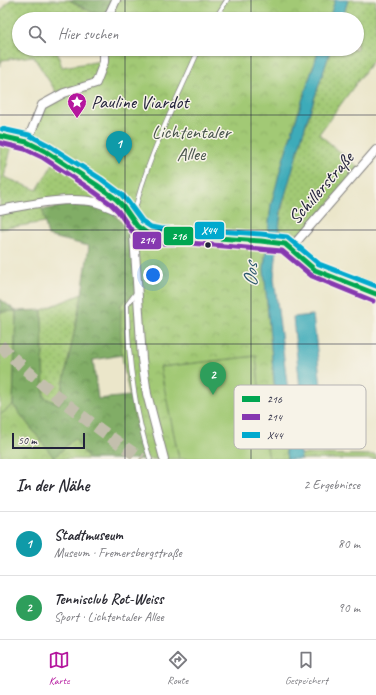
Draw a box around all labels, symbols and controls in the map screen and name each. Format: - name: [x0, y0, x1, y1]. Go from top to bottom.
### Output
- search box: [12, 12, 364, 56]
- icon: search: [26, 23, 48, 45]
- text: Hier suchen: [58, 25, 118, 44]
- place label: Pauline Viardot: [91, 90, 190, 114]
- place icon: Pauline Viardot: [66, 91, 88, 119]
- park label: Lichtentaler Allee: [152, 120, 232, 166]
- pin: 1: [106, 131, 132, 164]
- street label: Schillerstraße: [283, 145, 360, 229]
- line badge: X44: [194, 221, 225, 240]
- text: X44: [201, 223, 219, 237]
- line badge: 216: [163, 226, 194, 246]
- text: 216: [171, 229, 187, 243]
- line badge: 214: [132, 231, 162, 250]
- text: 214: [140, 233, 156, 247]
- unlabelled marker: [203, 240, 213, 250]
- water label: Oos: [238, 259, 263, 287]
- your location: [143, 265, 163, 285]
- pin: 2: [200, 362, 226, 395]
- legend: [234, 385, 366, 449]
- text: 216: [267, 392, 283, 406]
- text: 214: [267, 410, 283, 424]
- text: X44: [267, 428, 284, 442]
- scale bar: [12, 431, 85, 450]
- text: 50 m: [18, 433, 37, 447]
- text: In der Nähe: [16, 475, 89, 496]
- text: 2 Ergebnisse: [304, 477, 360, 493]
- text: Stadtmuseum: [54, 526, 123, 545]
- text: 1: [26, 536, 32, 552]
- text: 80 m: [338, 536, 360, 552]
- text: Museum · Fremersbergstraße: [54, 545, 182, 561]
- text: Tennisclub Rot-Weiss: [54, 590, 163, 609]
- text: 2: [26, 600, 32, 616]
- text: 90 m: [338, 600, 360, 616]
- text: Sport · Lichtentaler Allee: [54, 609, 164, 625]
- tab: Karte: [48, 649, 70, 687]
- tab: Route: [167, 649, 189, 687]
- tab: Gespeichert: [285, 649, 328, 687]

